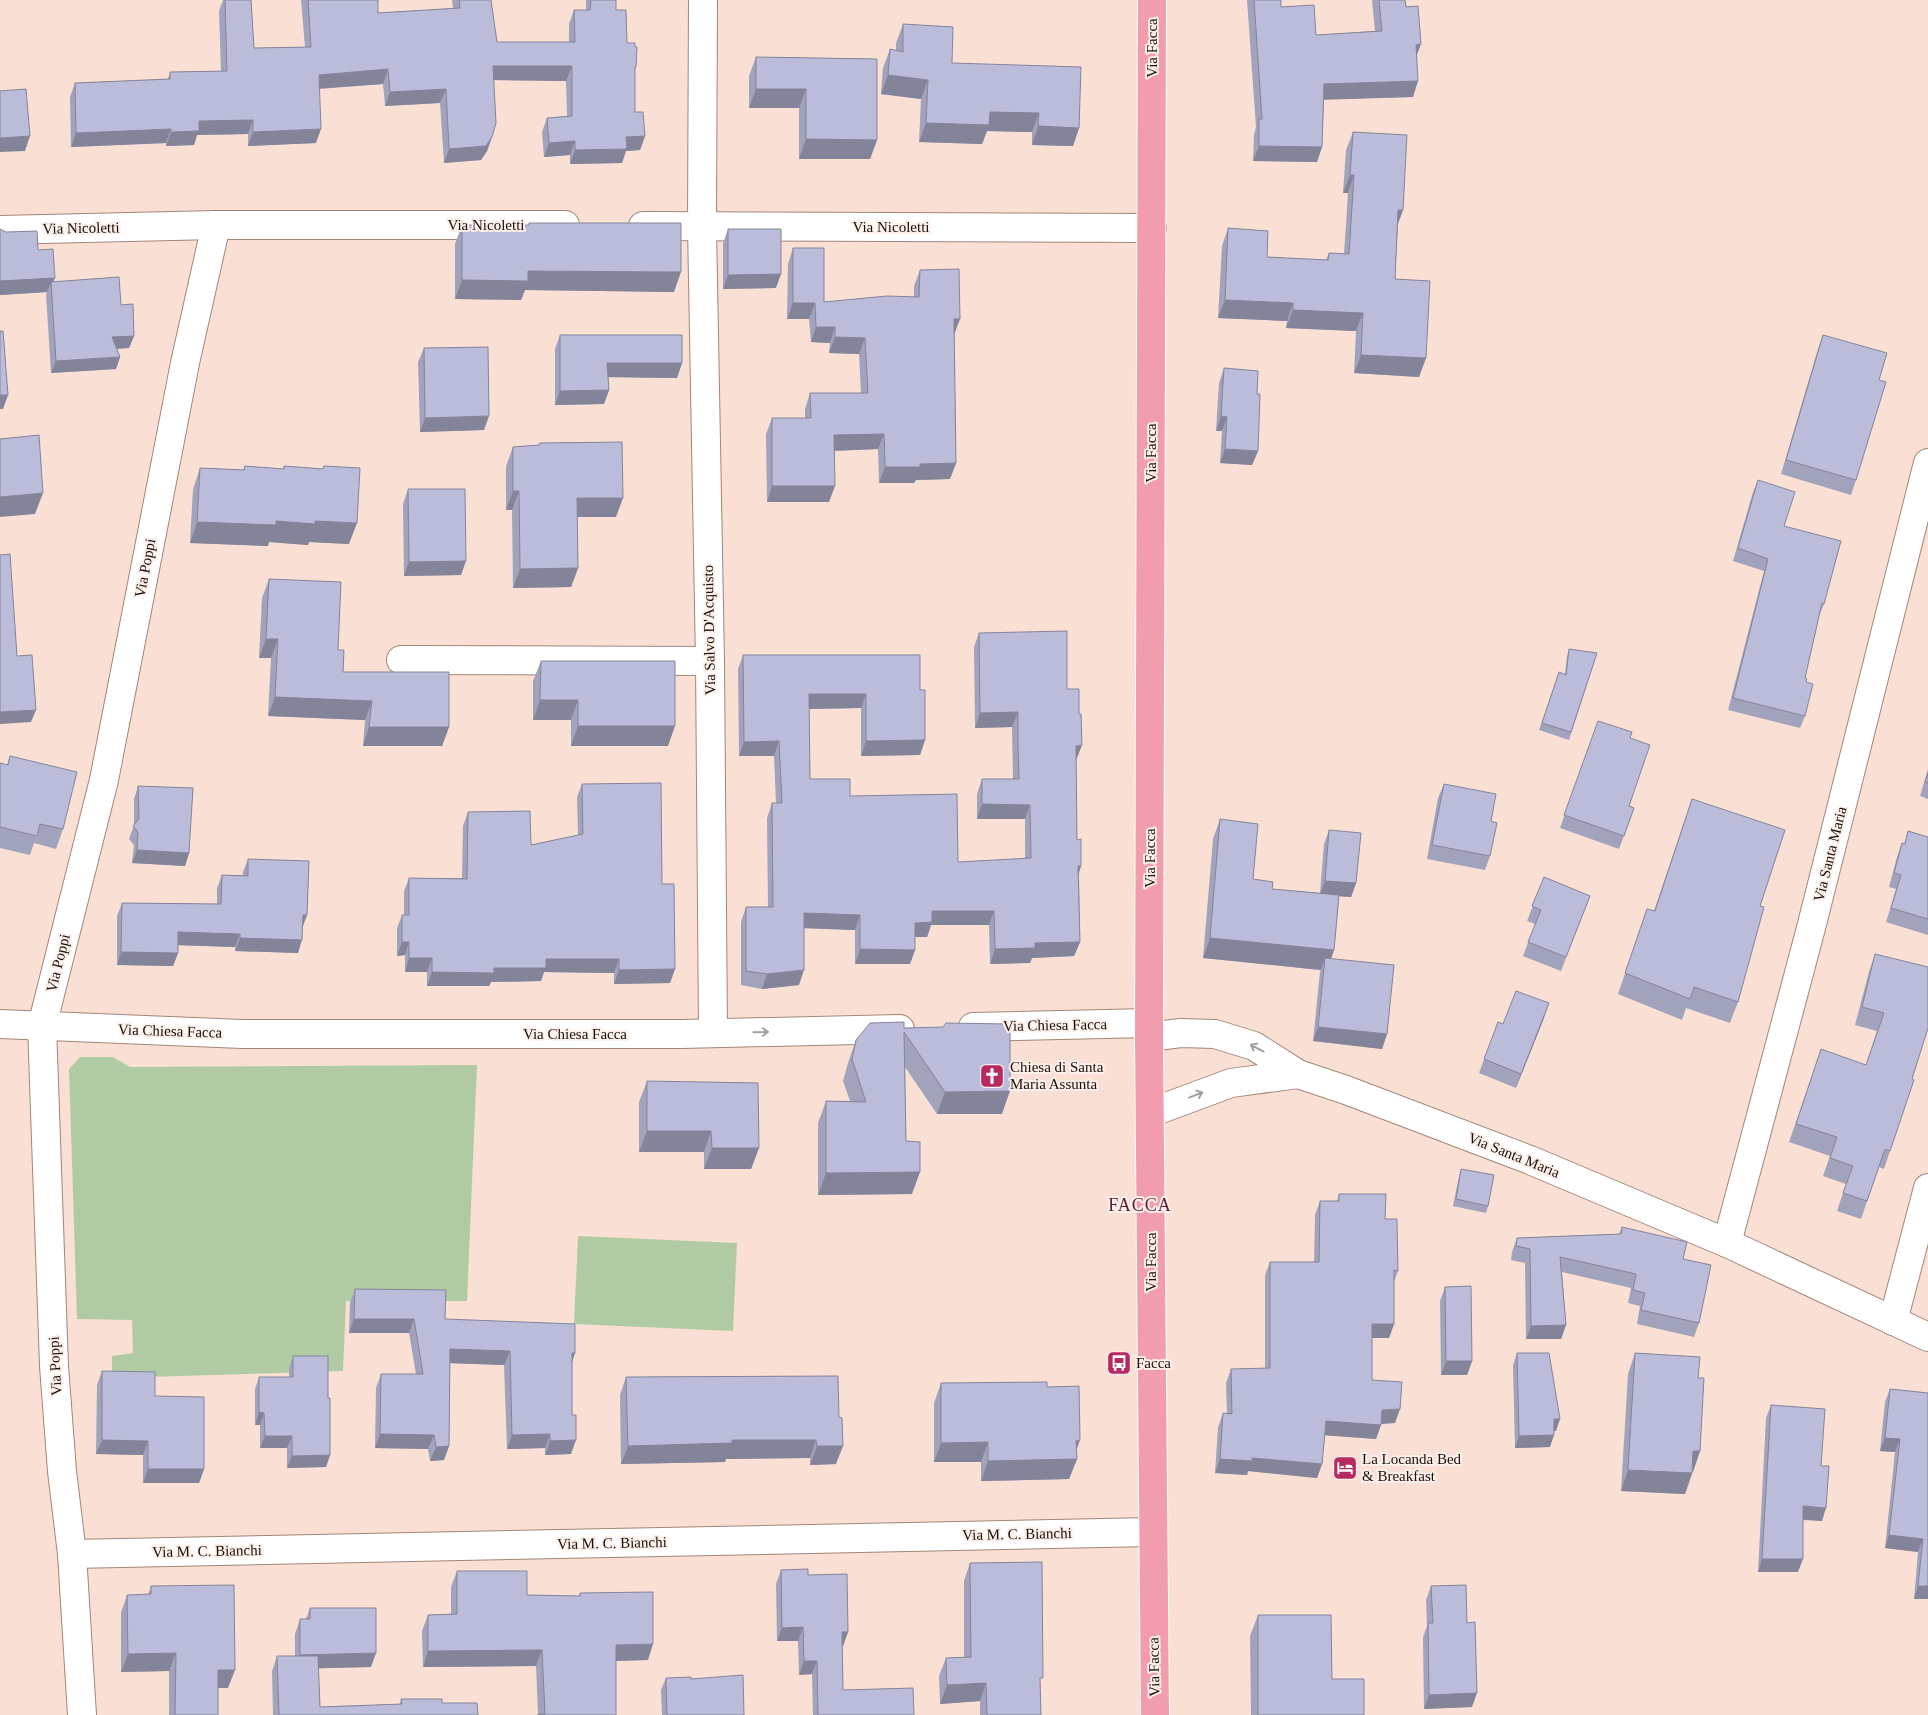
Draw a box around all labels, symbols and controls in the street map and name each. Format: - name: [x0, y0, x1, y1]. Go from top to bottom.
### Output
- street label: Via Facca: [1144, 18, 1160, 78]
- street label: Via Nicoletti: [448, 217, 525, 233]
- street label: Via Nicoletti: [42, 219, 120, 237]
- street label: Via Nicoletti: [853, 219, 930, 235]
- street label: Via Facca: [1143, 423, 1159, 483]
- street label: Via Poppi: [131, 537, 159, 599]
- street label: Via Salvo D'Acquisto: [700, 565, 718, 695]
- street label: Via Santa Maria: [1810, 804, 1850, 903]
- street label: Via Facca: [1142, 828, 1158, 888]
- street label: Via Poppi: [43, 932, 73, 994]
- street label: Via Chiesa Facca: [1003, 1016, 1107, 1034]
- street label: Via Chiesa Facca: [118, 1021, 223, 1041]
- street label: Via Chiesa Facca: [523, 1026, 627, 1042]
- one-way arrow: [753, 1027, 769, 1037]
- one-way arrow: [1249, 1043, 1264, 1053]
- place label: Chiesa di Santa Maria Assunta: [1010, 1059, 1104, 1092]
- church icon: Chiesa di Santa Maria Assunta: [979, 1063, 1005, 1089]
- one-way arrow: [1187, 1090, 1203, 1099]
- street label: Via Santa Maria: [1466, 1129, 1562, 1181]
- district label: FACCA: [1108, 1195, 1172, 1215]
- street label: Via Facca: [1143, 1232, 1159, 1292]
- street label: Via Poppi: [45, 1336, 65, 1396]
- bus stop icon: Facca: [1106, 1350, 1132, 1376]
- place label: Facca: [1136, 1355, 1171, 1371]
- place label: La Locanda Bed & Breakfast: [1362, 1451, 1462, 1484]
- hotel icon: La Locanda Bed & Breakfast: [1332, 1455, 1358, 1481]
- street label: Via M. C. Bianchi: [962, 1525, 1072, 1543]
- street label: Via M. C. Bianchi: [557, 1534, 667, 1552]
- street label: Via M. C. Bianchi: [152, 1542, 262, 1560]
- street label: Via Facca: [1145, 1637, 1163, 1697]

